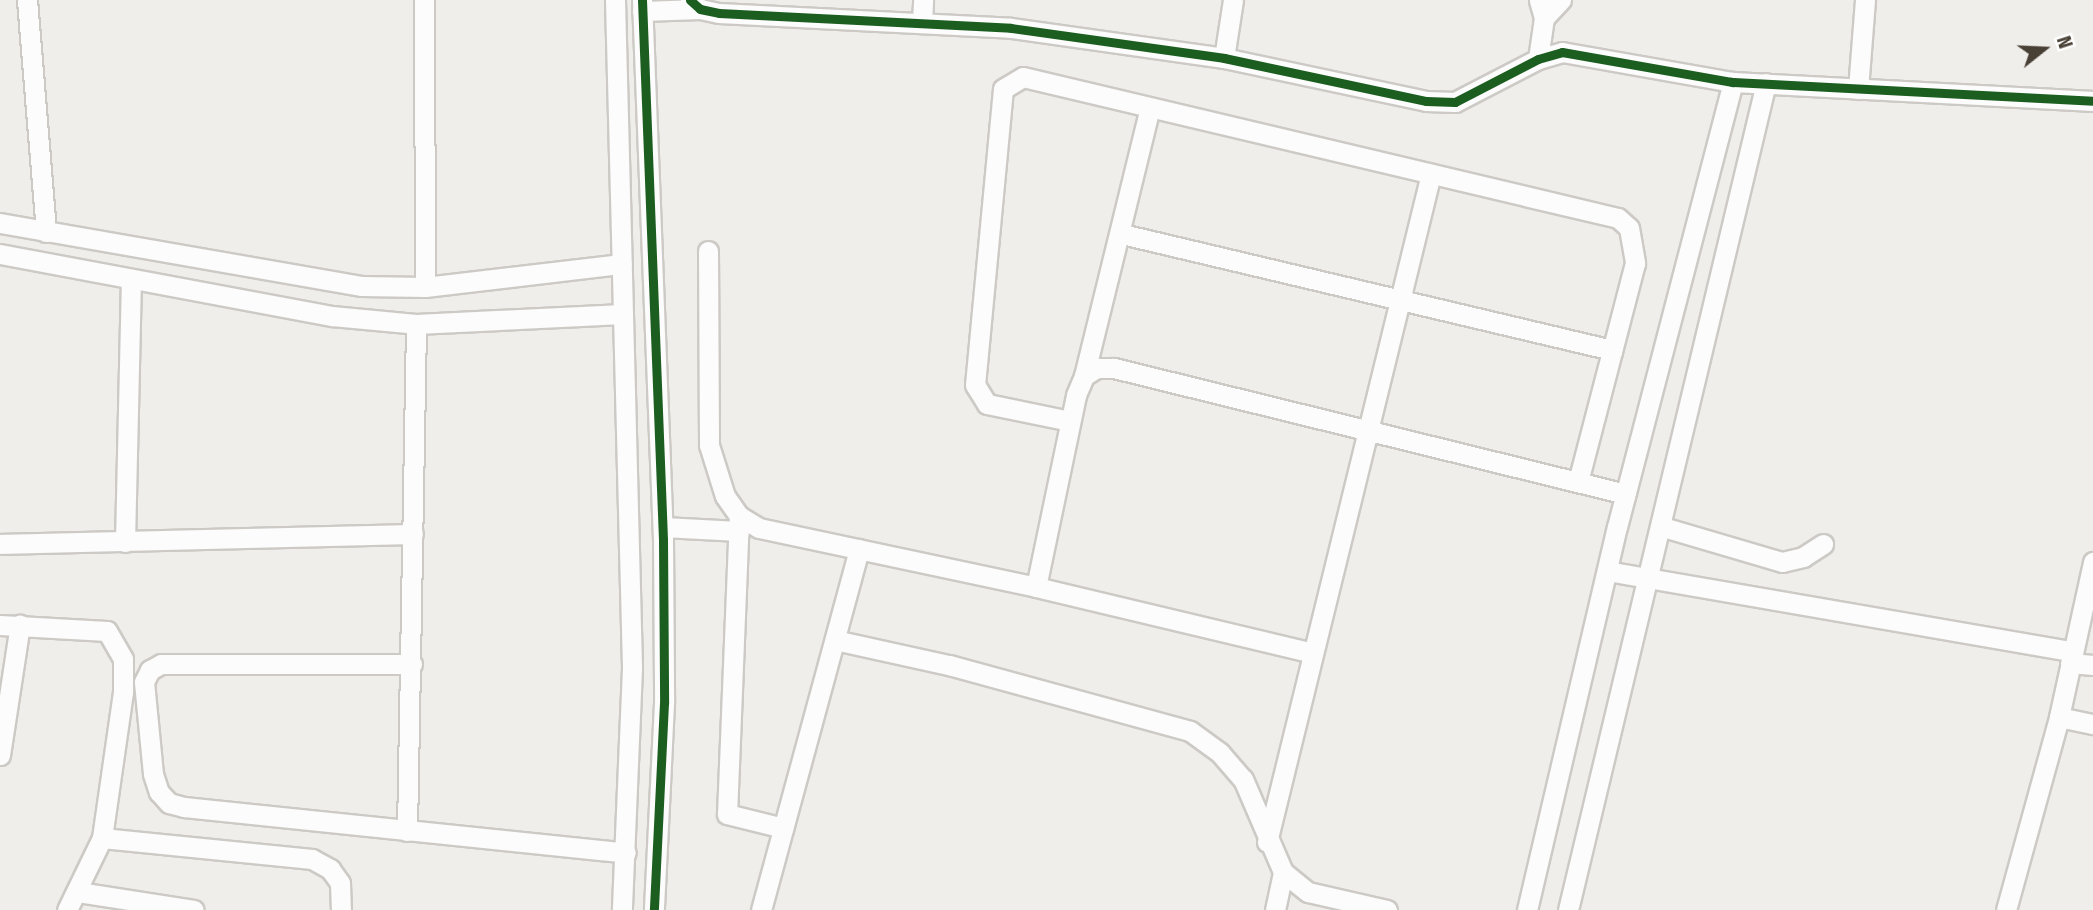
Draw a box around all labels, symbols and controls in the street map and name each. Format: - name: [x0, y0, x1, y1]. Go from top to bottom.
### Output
- north arrow: [2009, 14, 2079, 84]
- text: N: [2052, 33, 2077, 51]

